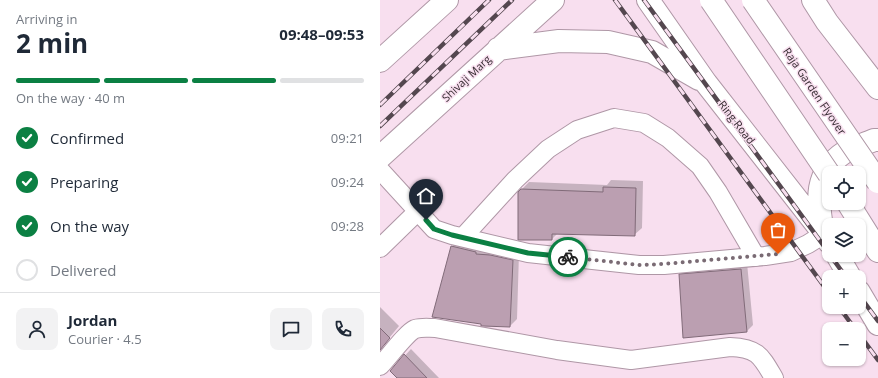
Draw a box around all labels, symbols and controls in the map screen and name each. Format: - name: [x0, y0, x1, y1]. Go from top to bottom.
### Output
- text: Arriving in: [16, 10, 78, 28]
- text: 09:48–09:53: [279, 24, 364, 44]
- text: 2 min: [16, 25, 88, 61]
- street label: Raja Garden Flyover: [780, 44, 850, 138]
- street label: Shivaji Marg: [438, 51, 494, 105]
- text: On the way · 40 m: [16, 89, 125, 107]
- street label: Ring Road: [715, 97, 759, 147]
- icon: check: [16, 127, 38, 149]
- text: Confirmed: [50, 128, 124, 148]
- text: 09:21: [331, 129, 364, 147]
- map controls: [822, 166, 866, 366]
- button: locate: [822, 166, 866, 210]
- icon: check: [16, 171, 38, 193]
- text: Preparing: [50, 172, 118, 192]
- text: 09:24: [331, 173, 364, 191]
- pin: [409, 179, 443, 220]
- icon: home: [415, 185, 437, 207]
- pin: [761, 213, 795, 254]
- icon: check: [16, 215, 38, 237]
- text: On the way: [50, 216, 129, 236]
- text: 09:28: [331, 217, 364, 235]
- button: layers: [822, 218, 866, 262]
- icon: bag: [767, 219, 789, 241]
- courier: [548, 237, 588, 277]
- icon: bike: [557, 246, 579, 268]
- text: Delivered: [50, 260, 117, 280]
- button: +: [822, 270, 866, 314]
- button: person: [16, 308, 58, 350]
- button: chat: [270, 308, 312, 350]
- button: phone: [322, 308, 364, 350]
- text: Jordan: [68, 310, 117, 330]
- button: −: [822, 322, 866, 366]
- text: Courier · 4.5: [68, 330, 142, 348]

